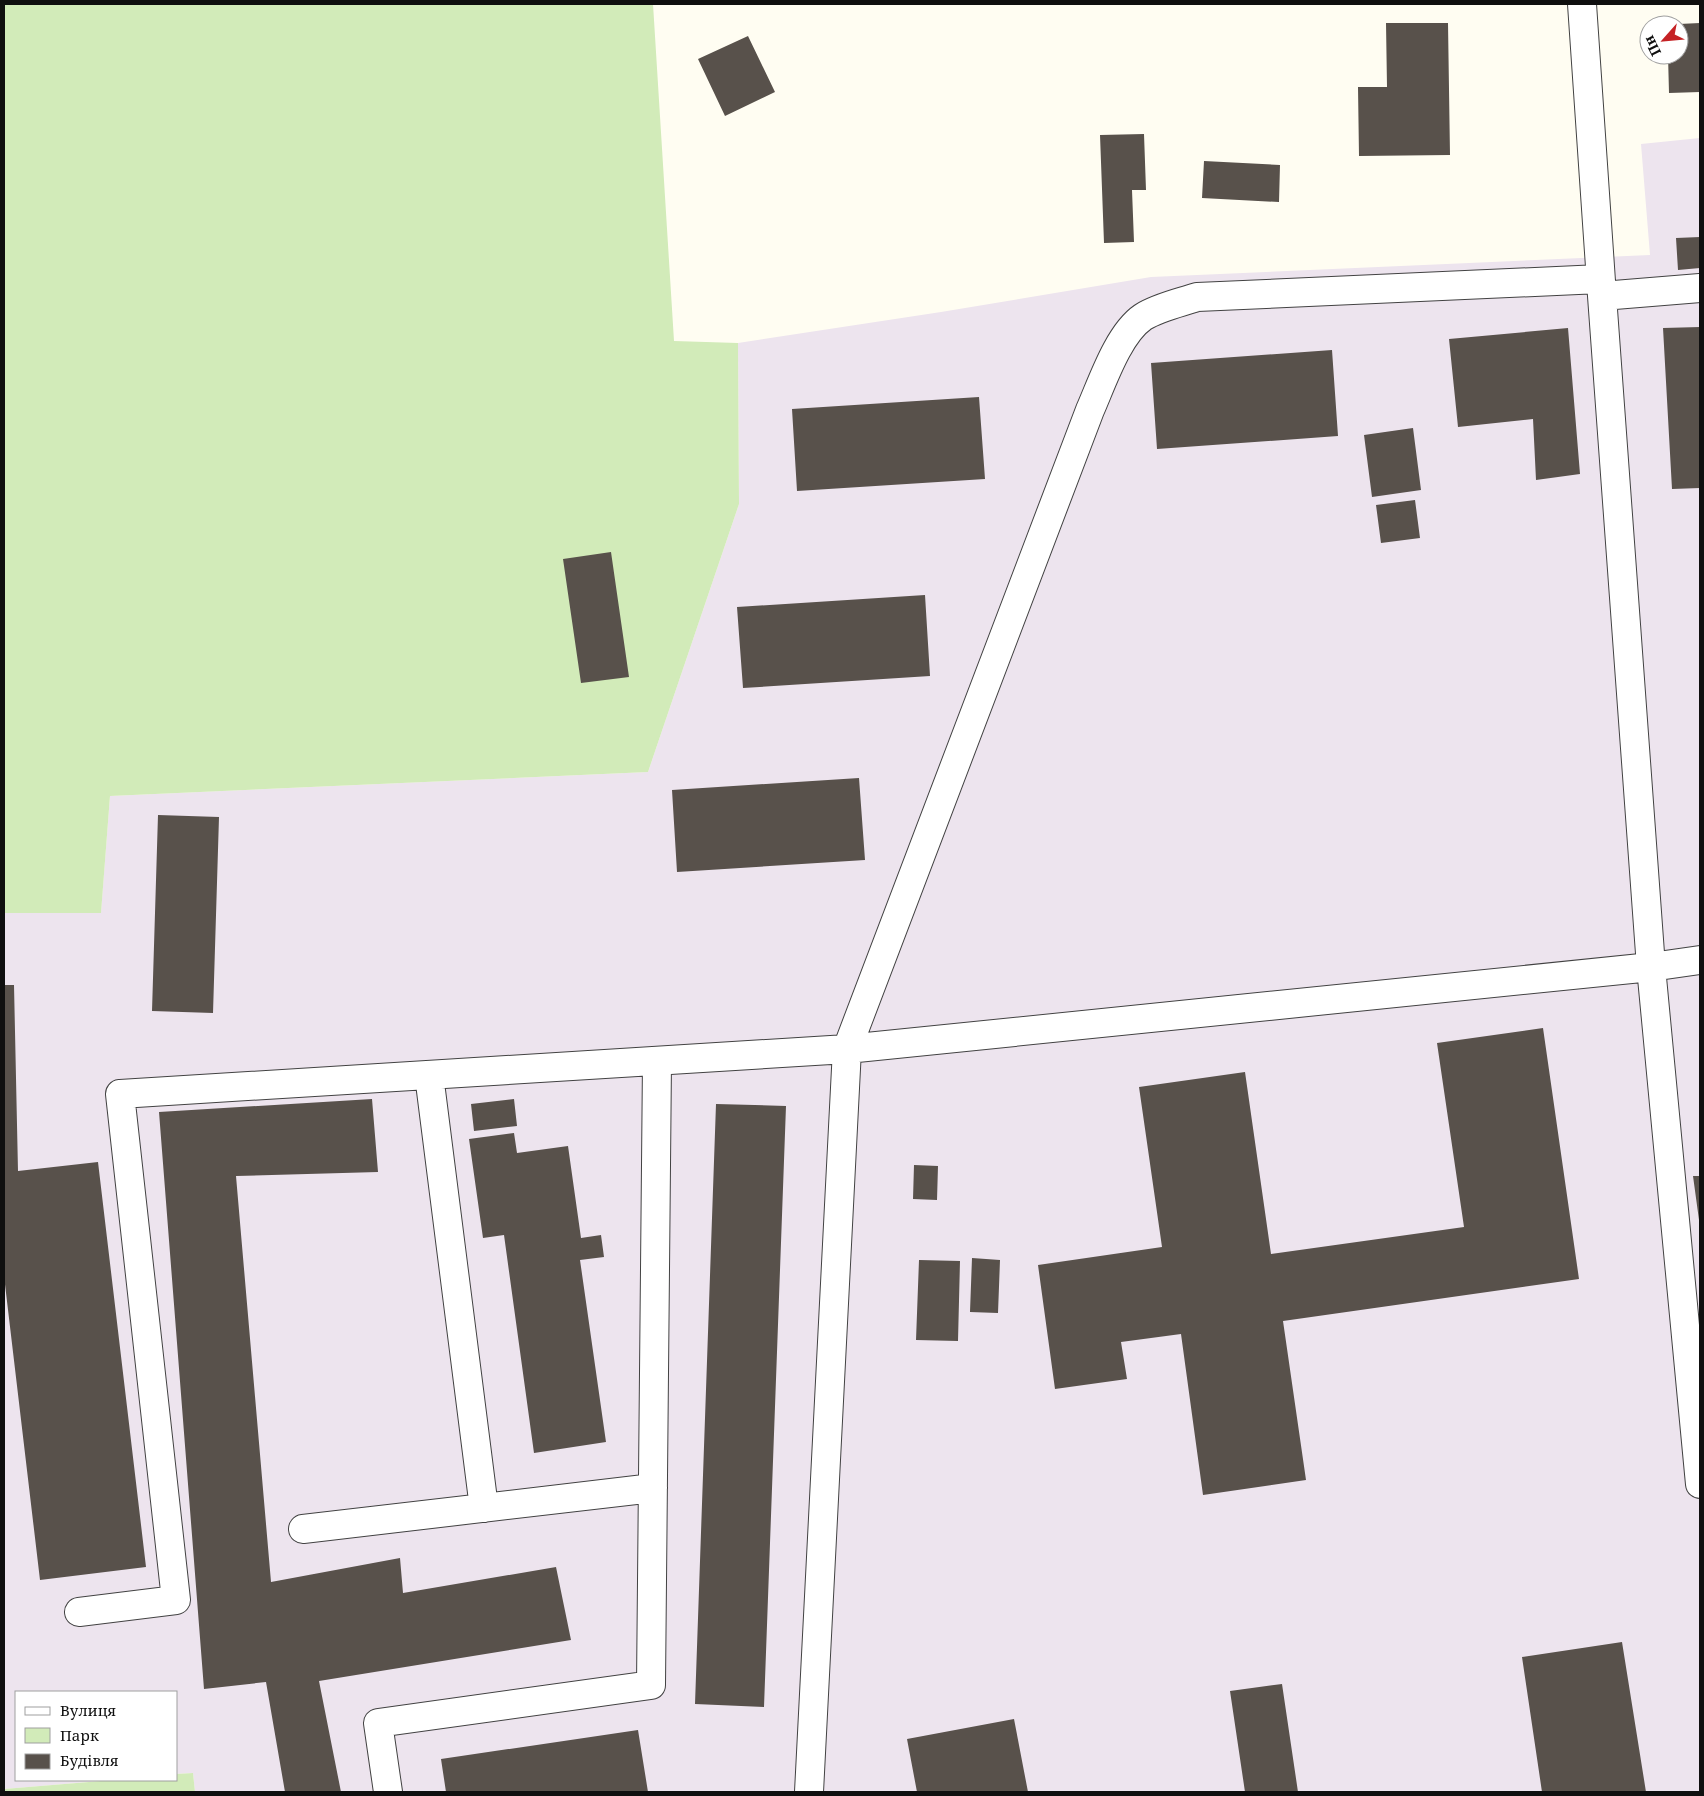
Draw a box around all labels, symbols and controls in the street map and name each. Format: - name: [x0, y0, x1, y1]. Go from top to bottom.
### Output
- north arrow: [1639, 15, 1689, 65]
- text: Пн: [1639, 32, 1665, 60]
- legend: [15, 1691, 178, 1781]
- text: Вулиця: [60, 1700, 116, 1720]
- text: Парк: [60, 1725, 99, 1745]
- text: Будівля: [60, 1750, 118, 1770]

